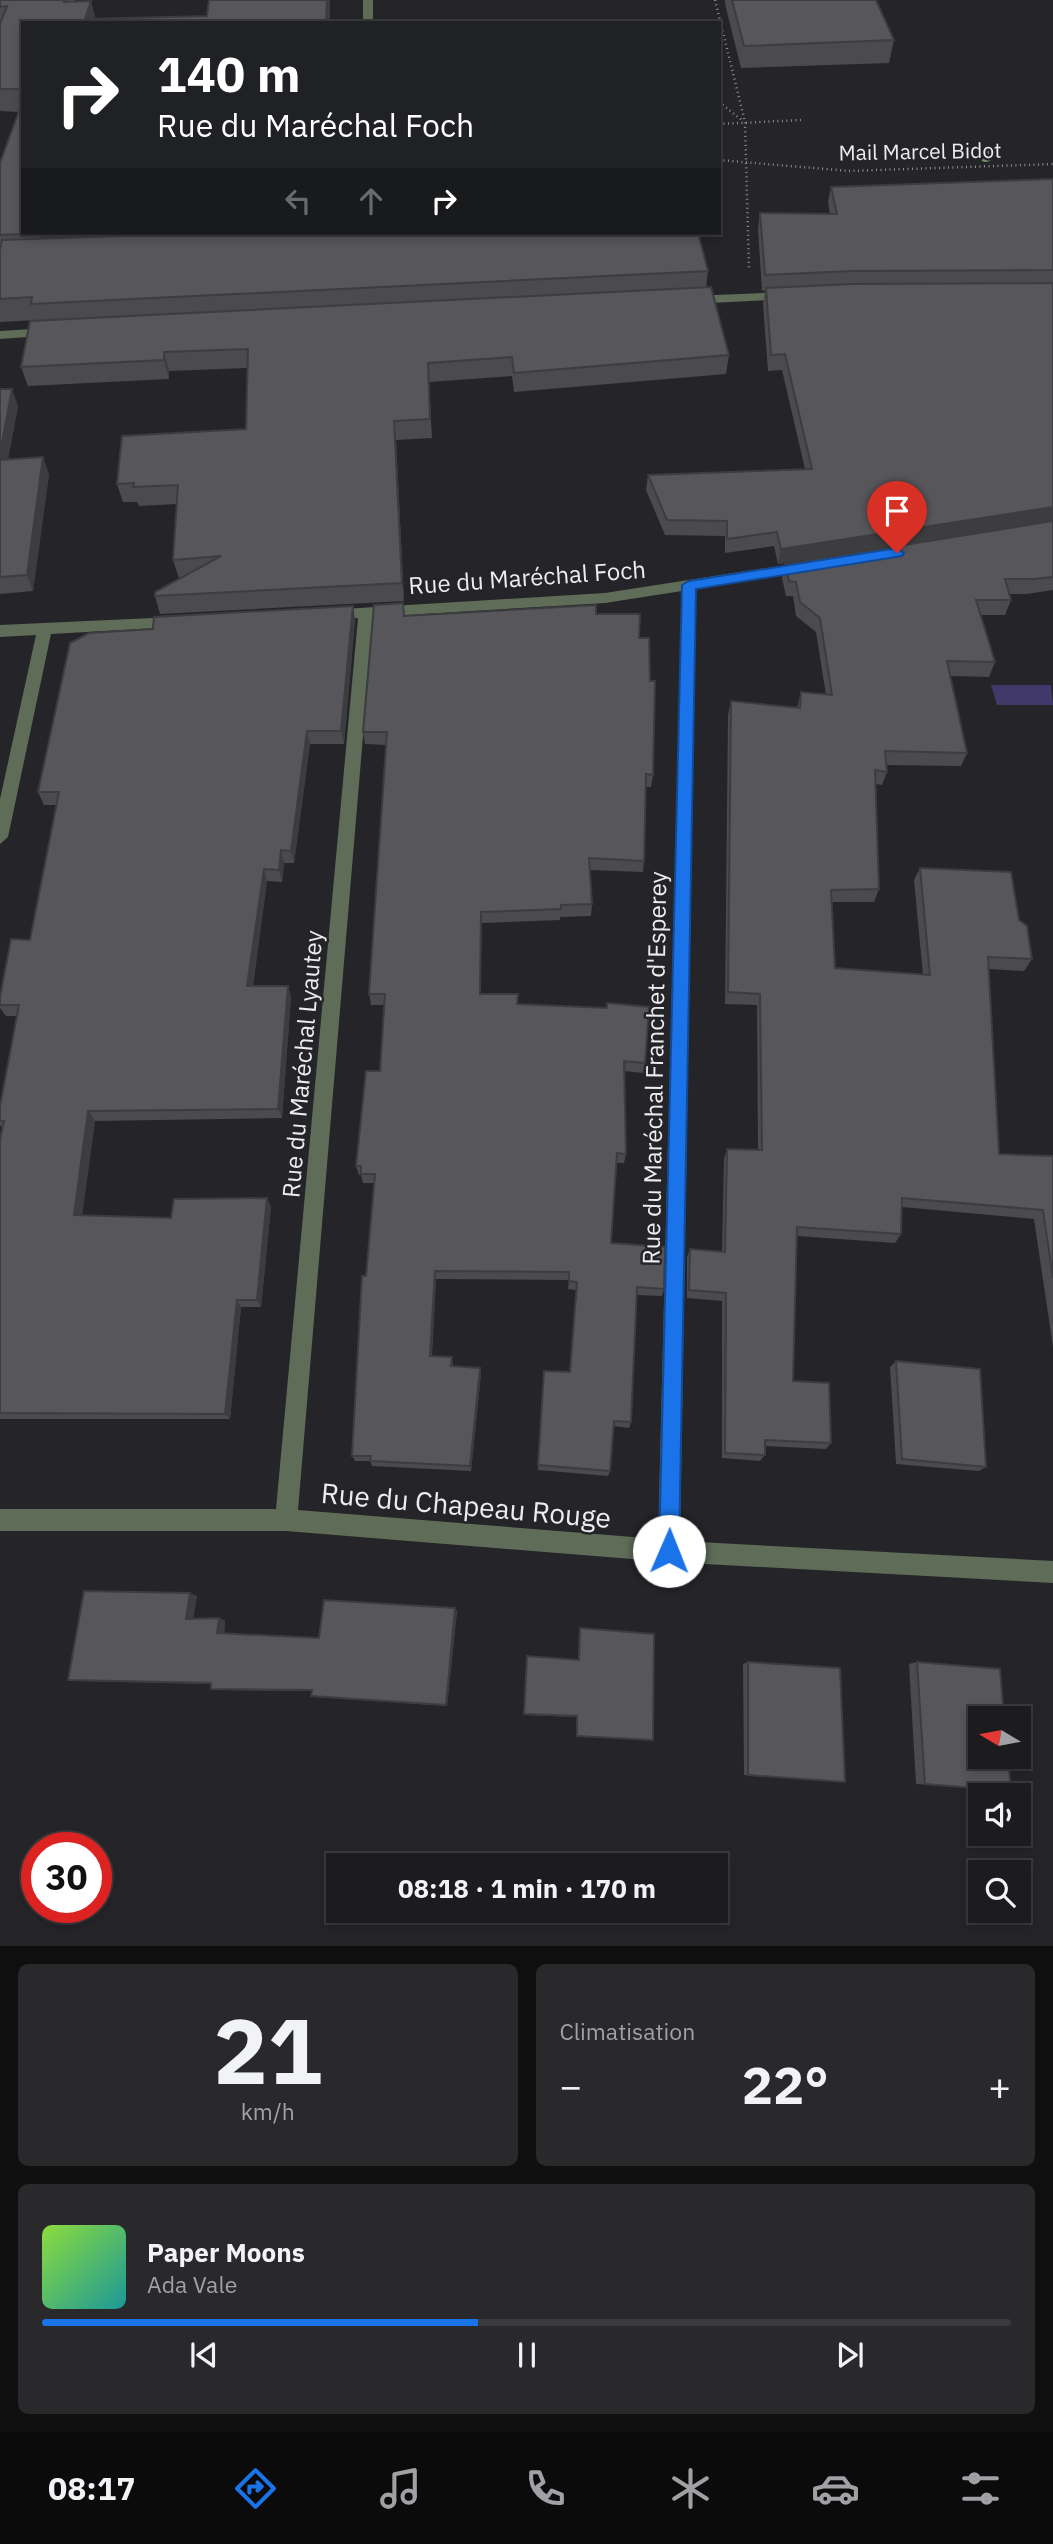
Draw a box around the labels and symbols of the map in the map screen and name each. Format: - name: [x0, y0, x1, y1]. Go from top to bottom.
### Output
- street label: Mail Marcel Bidot: [838, 136, 1002, 166]
- pin: [867, 481, 927, 553]
- street label: Rue du Maréchal Foch: [407, 553, 647, 601]
- street label: Rue du Maréchal Franchet d'Esperey: [635, 871, 673, 1265]
- street label: Rue du Maréchal Lyautey: [274, 929, 330, 1199]
- street label: Rue du Chapeau Rouge: [319, 1474, 613, 1536]
- position arrow: [632, 1514, 706, 1588]
- north arrow: [968, 1706, 1031, 1769]
- speed limit sign: 30: [21, 1832, 112, 1923]

